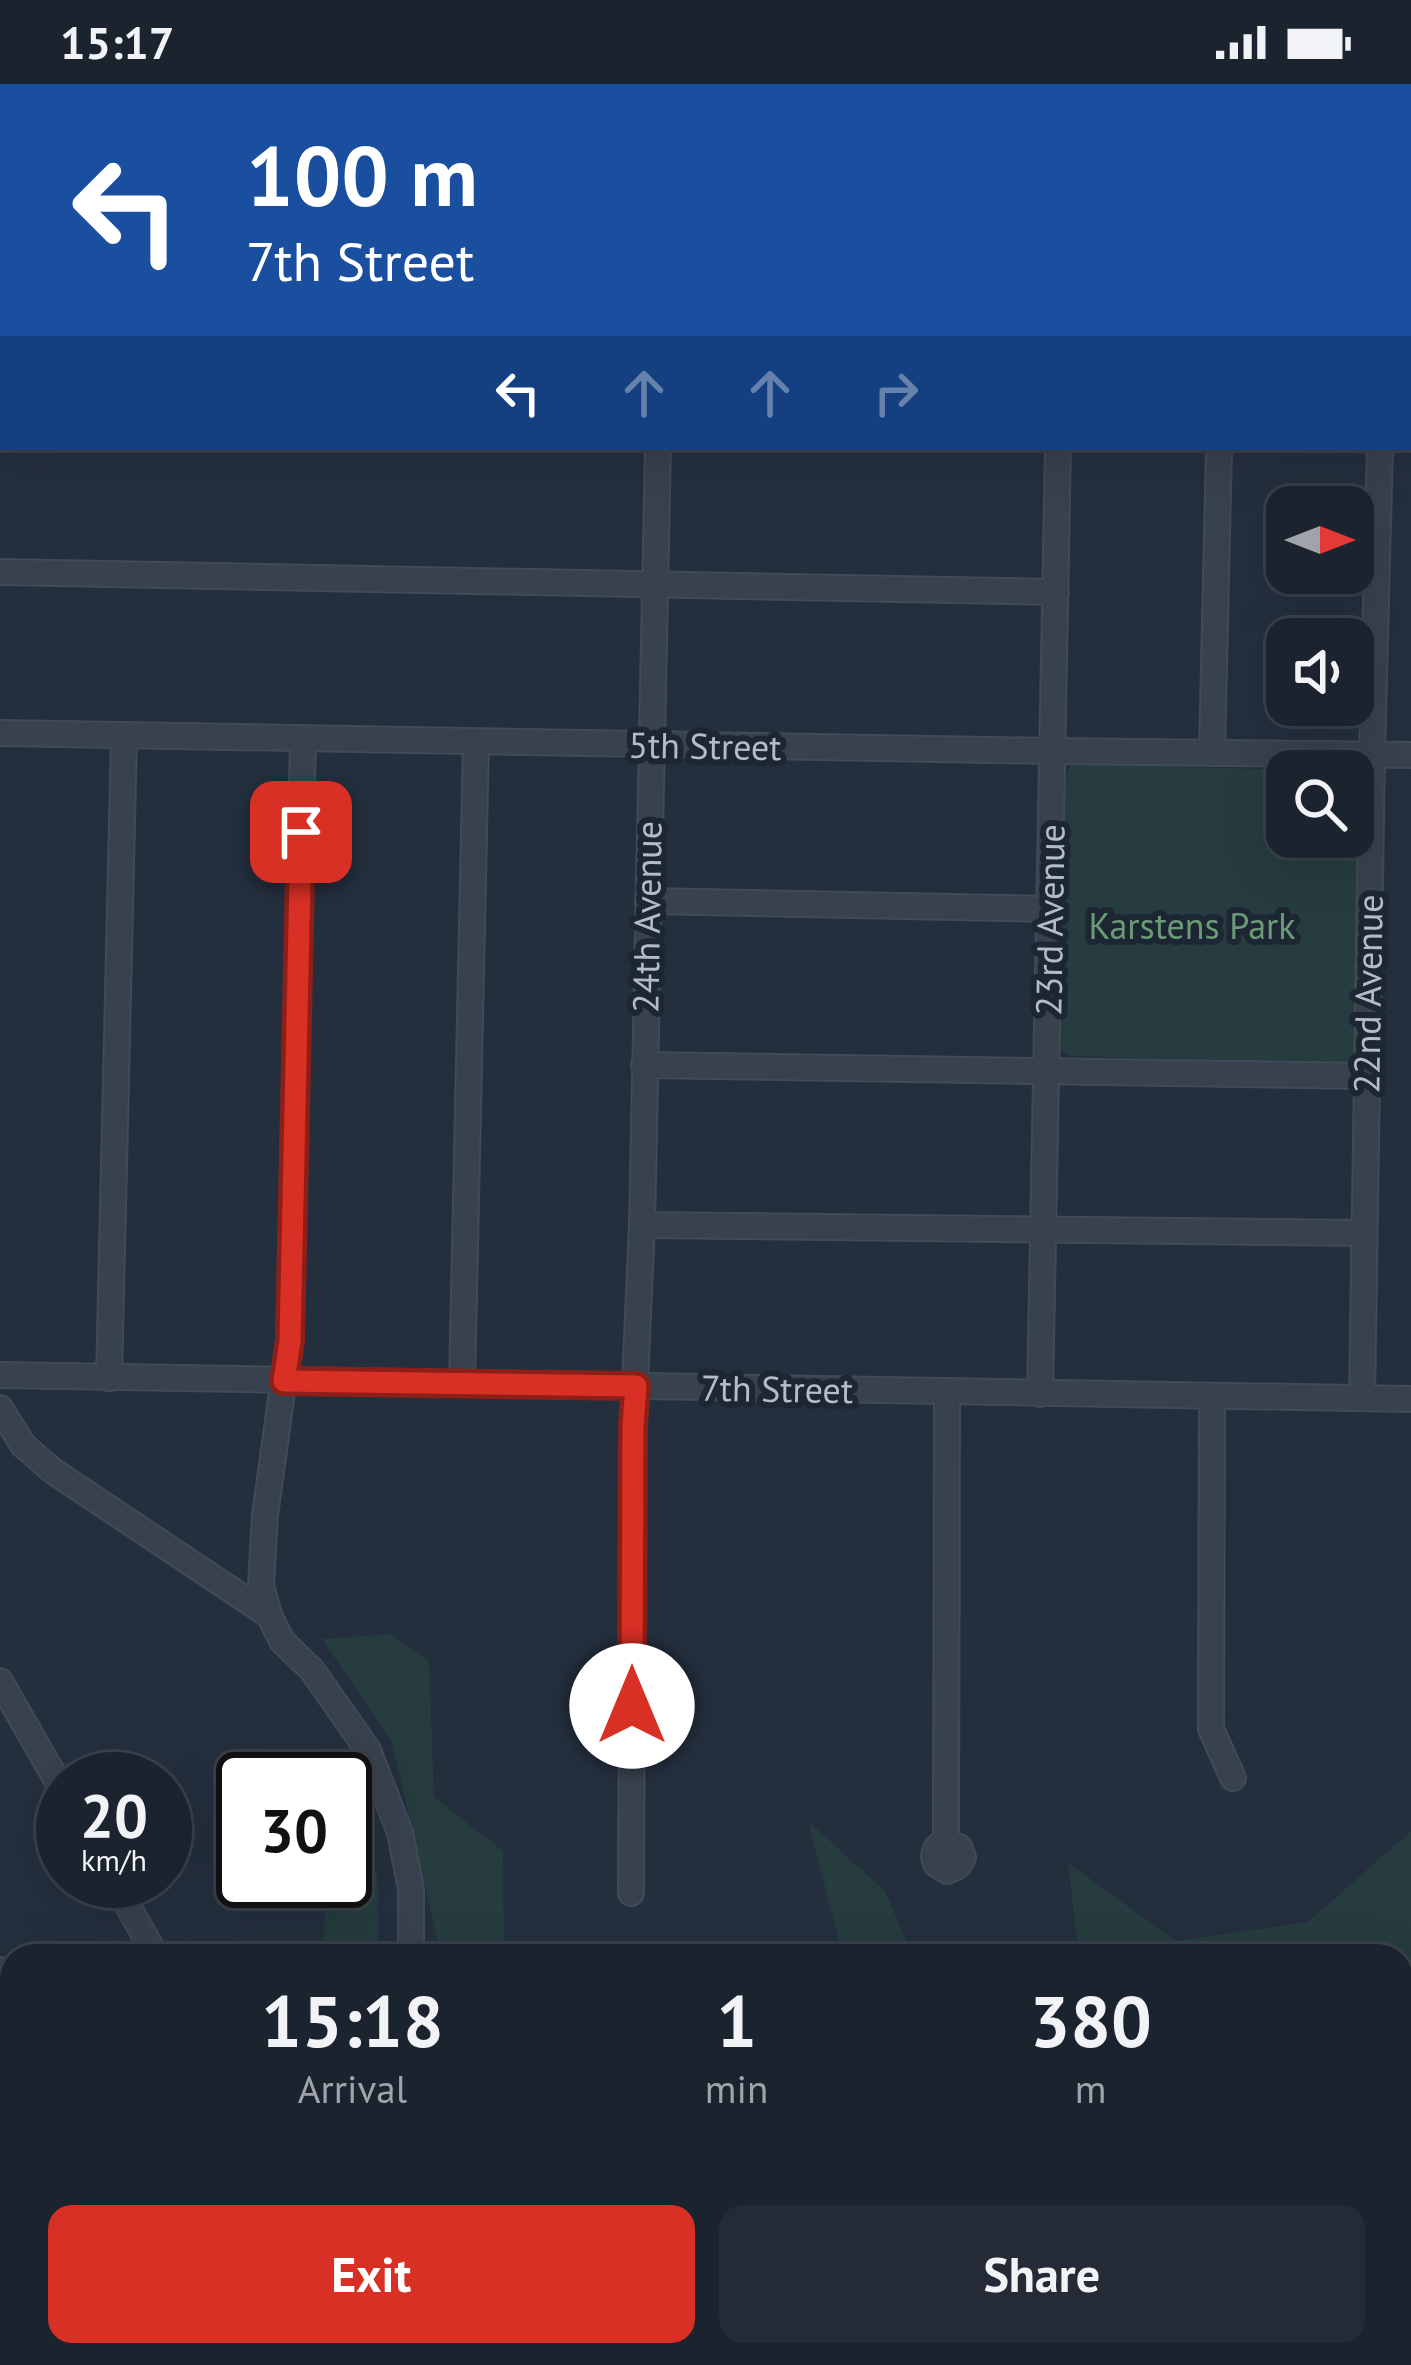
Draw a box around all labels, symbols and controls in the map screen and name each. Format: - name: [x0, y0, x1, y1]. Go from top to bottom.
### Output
- text: 15:17: [60, 13, 174, 71]
- text: 100 m: [246, 120, 478, 229]
- icon: left: [48, 132, 204, 288]
- text: 7th Street: [246, 226, 474, 296]
- icon: left: [485, 360, 551, 426]
- icon: ahead: [611, 360, 677, 426]
- icon: ahead: [737, 360, 803, 426]
- icon: right: [863, 360, 929, 426]
- north arrow: [1266, 486, 1374, 594]
- map controls: [1266, 486, 1374, 858]
- button: sound: [1266, 618, 1374, 726]
- street label: 5th Street: [628, 721, 782, 770]
- button: search: [1266, 750, 1374, 858]
- pin: [250, 781, 352, 883]
- icon: arrive: [268, 799, 334, 865]
- street label: 24th Avenue: [621, 821, 672, 1013]
- street label: 23rd Avenue: [1024, 824, 1075, 1016]
- street label: 22nd Avenue: [1342, 894, 1393, 1094]
- park label: Karstens Park: [1089, 902, 1295, 949]
- street label: 7th Street: [701, 1364, 854, 1413]
- position arrow: [569, 1643, 695, 1769]
- speed limit sign: 30: [216, 1752, 372, 1908]
- text: 20: [80, 1776, 148, 1854]
- text: km/h: [81, 1840, 147, 1879]
- text: 15:18: [261, 1974, 444, 2067]
- text: 1: [716, 1974, 757, 2067]
- text: 380: [1029, 1974, 1152, 2067]
- text: Arrival: [298, 2063, 407, 2114]
- text: min: [705, 2063, 768, 2114]
- text: m: [1075, 2063, 1106, 2114]
- button: Exit: [48, 2205, 695, 2343]
- button: Share: [719, 2205, 1365, 2343]

